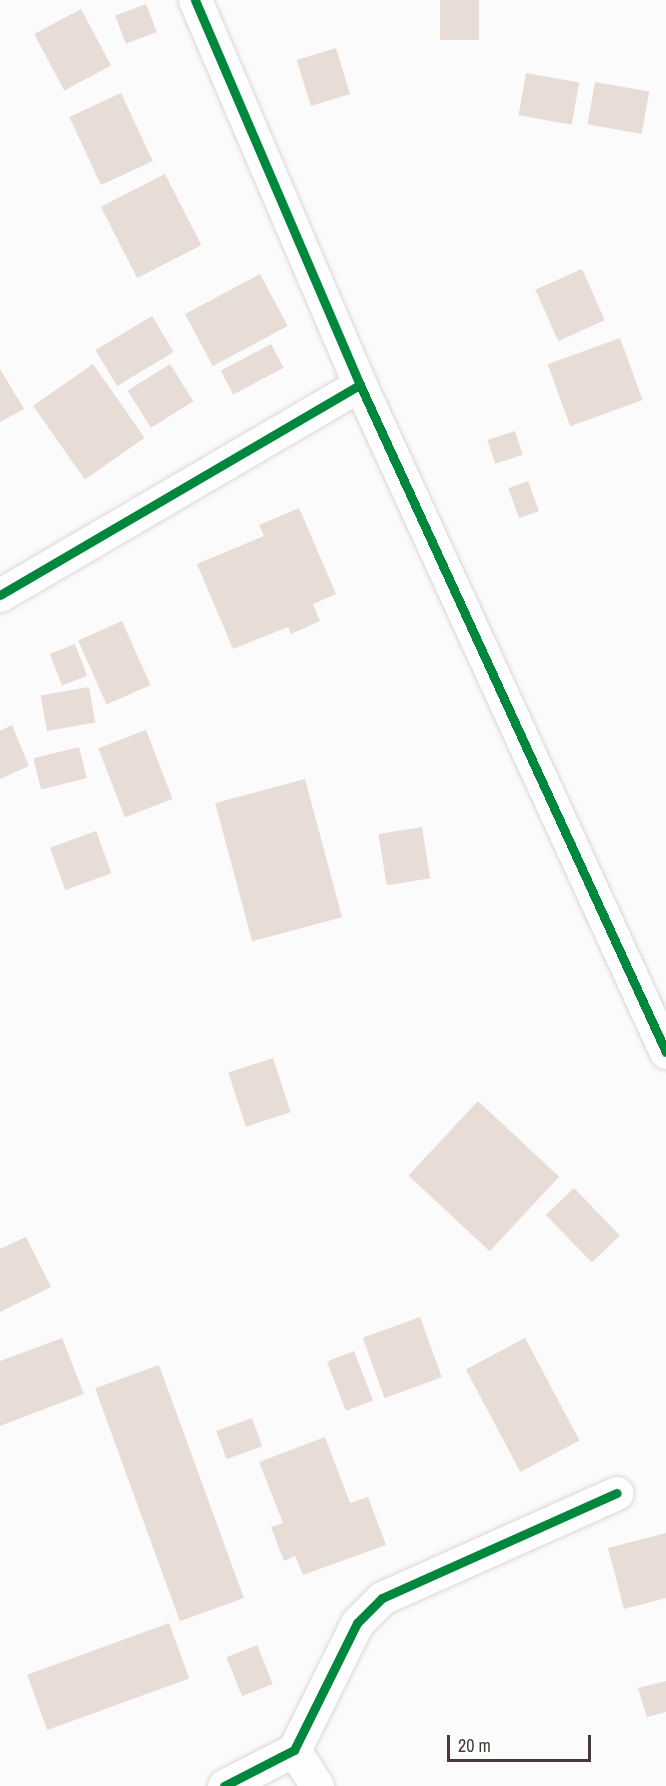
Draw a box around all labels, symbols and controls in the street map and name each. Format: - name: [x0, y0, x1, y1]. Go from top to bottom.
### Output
- scale bar: [450, 1723, 594, 1761]
- text: 20 m: [458, 1733, 491, 1758]

